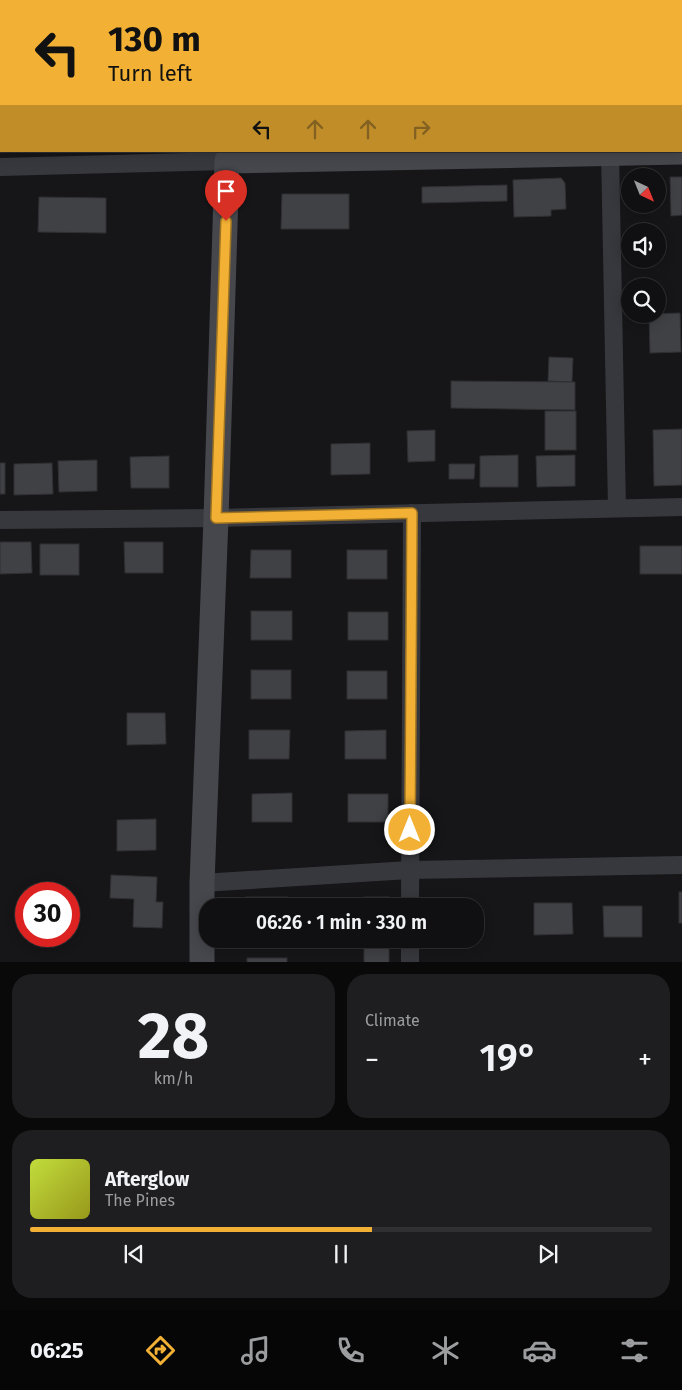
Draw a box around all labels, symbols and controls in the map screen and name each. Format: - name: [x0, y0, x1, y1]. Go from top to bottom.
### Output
- text: 130 m: [108, 18, 201, 60]
- icon: left: [25, 20, 90, 85]
- text: Turn left: [108, 60, 192, 87]
- icon: left: [248, 115, 276, 143]
- icon: ahead: [301, 115, 329, 143]
- icon: ahead: [354, 115, 382, 143]
- icon: right: [407, 115, 435, 143]
- north arrow: [621, 168, 666, 212]
- map controls: [621, 168, 666, 323]
- pin: [205, 170, 247, 221]
- icon: arrive: [212, 177, 240, 205]
- button: sound: [621, 223, 666, 268]
- button: search: [621, 278, 666, 323]
- position arrow: [383, 803, 435, 855]
- speed limit sign: 30: [15, 882, 80, 947]
- text: 06:26 · 1 min · 330 m: [256, 911, 427, 934]
- text: 28: [138, 997, 209, 1075]
- text: Climate: [365, 1011, 420, 1030]
- text: 19°: [479, 1035, 538, 1081]
- text: −: [365, 1043, 379, 1076]
- text: +: [638, 1043, 652, 1076]
- text: km/h: [154, 1069, 193, 1088]
- text: Afterglow: [105, 1168, 189, 1191]
- text: The Pines: [105, 1191, 175, 1210]
- icon: previous: [120, 1240, 148, 1268]
- icon: pause: [327, 1240, 355, 1268]
- icon: next: [534, 1240, 562, 1268]
- icon: directions: [143, 1333, 178, 1368]
- icon: music: [238, 1333, 273, 1368]
- icon: phone: [333, 1333, 368, 1368]
- icon: climate: [428, 1333, 463, 1368]
- icon: car: [522, 1333, 557, 1368]
- icon: filters: [617, 1333, 652, 1368]
- text: 06:25: [30, 1337, 84, 1364]

